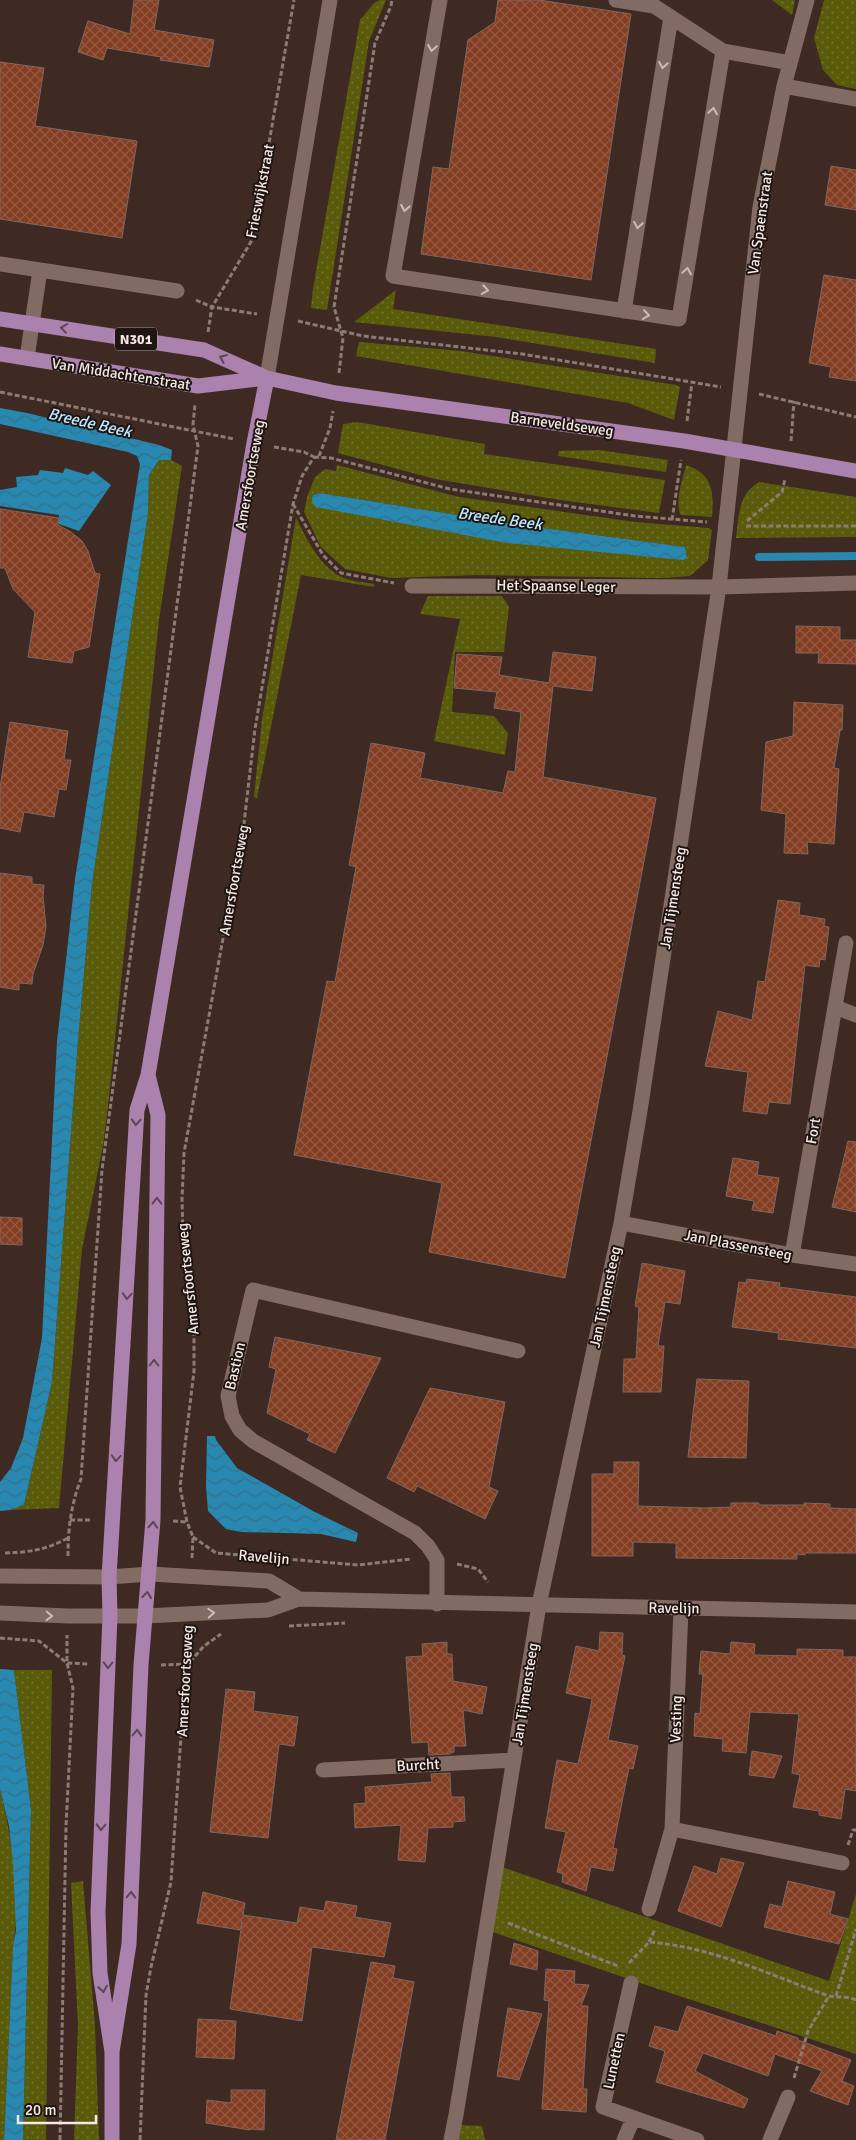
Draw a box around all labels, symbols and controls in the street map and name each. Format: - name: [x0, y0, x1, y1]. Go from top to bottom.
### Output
- one-way arrow: [428, 44, 438, 52]
- one-way arrow: [659, 60, 669, 69]
- one-way arrow: [708, 107, 718, 115]
- street label: Frieswijkstraat: [242, 142, 278, 240]
- street label: Van Spaenstraat: [744, 170, 776, 276]
- one-way arrow: [400, 204, 410, 213]
- one-way arrow: [633, 221, 643, 230]
- one-way arrow: [681, 267, 691, 276]
- one-way arrow: [481, 285, 490, 295]
- one-way arrow: [642, 309, 650, 319]
- one-way arrow: [59, 323, 67, 334]
- road number: N301: [115, 328, 157, 350]
- street label: Van Middachtenstraat: [50, 354, 192, 394]
- one-way arrow: [219, 354, 228, 365]
- water label: Breede Beek: [46, 404, 135, 443]
- street label: Barneveldseweg: [509, 408, 615, 440]
- street label: Amersfoortseweg: [231, 418, 269, 532]
- water label: Breede Beek: [456, 503, 545, 535]
- street label: Het Spaanse Leger: [496, 576, 616, 596]
- street label: Amersfoortseweg: [215, 823, 253, 937]
- street label: Jan Tijmensteeg: [656, 846, 690, 950]
- street label: Fort: [802, 1116, 824, 1146]
- one-way arrow: [131, 1118, 142, 1126]
- one-way arrow: [152, 1196, 162, 1204]
- street label: Amersfoortseweg: [173, 1222, 203, 1336]
- street label: Jan Plassensteeg: [683, 1226, 793, 1264]
- street label: Jan Tijmensteeg: [585, 1245, 625, 1349]
- one-way arrow: [121, 1292, 132, 1300]
- street label: Bastion: [221, 1340, 249, 1392]
- one-way arrow: [149, 1359, 159, 1366]
- one-way arrow: [111, 1455, 122, 1463]
- one-way arrow: [148, 1521, 158, 1529]
- street label: Ravelijn: [238, 1546, 290, 1568]
- one-way arrow: [141, 1591, 152, 1599]
- street label: Ravelijn: [648, 1599, 700, 1617]
- one-way arrow: [207, 1607, 215, 1618]
- one-way arrow: [45, 1611, 53, 1621]
- street label: Amersfoortseweg: [173, 1624, 197, 1738]
- street label: Jan Tijmensteeg: [508, 1642, 542, 1746]
- one-way arrow: [103, 1661, 113, 1669]
- street label: Vesting: [666, 1695, 686, 1743]
- one-way arrow: [132, 1729, 143, 1737]
- street label: Burcht: [396, 1755, 440, 1775]
- one-way arrow: [96, 1823, 107, 1831]
- one-way arrow: [125, 1891, 136, 1899]
- one-way arrow: [97, 1985, 108, 1993]
- street label: Lunetten: [599, 2031, 629, 2091]
- scale bar: [18, 2092, 95, 2124]
- text: 20 m: [25, 2101, 56, 2119]

